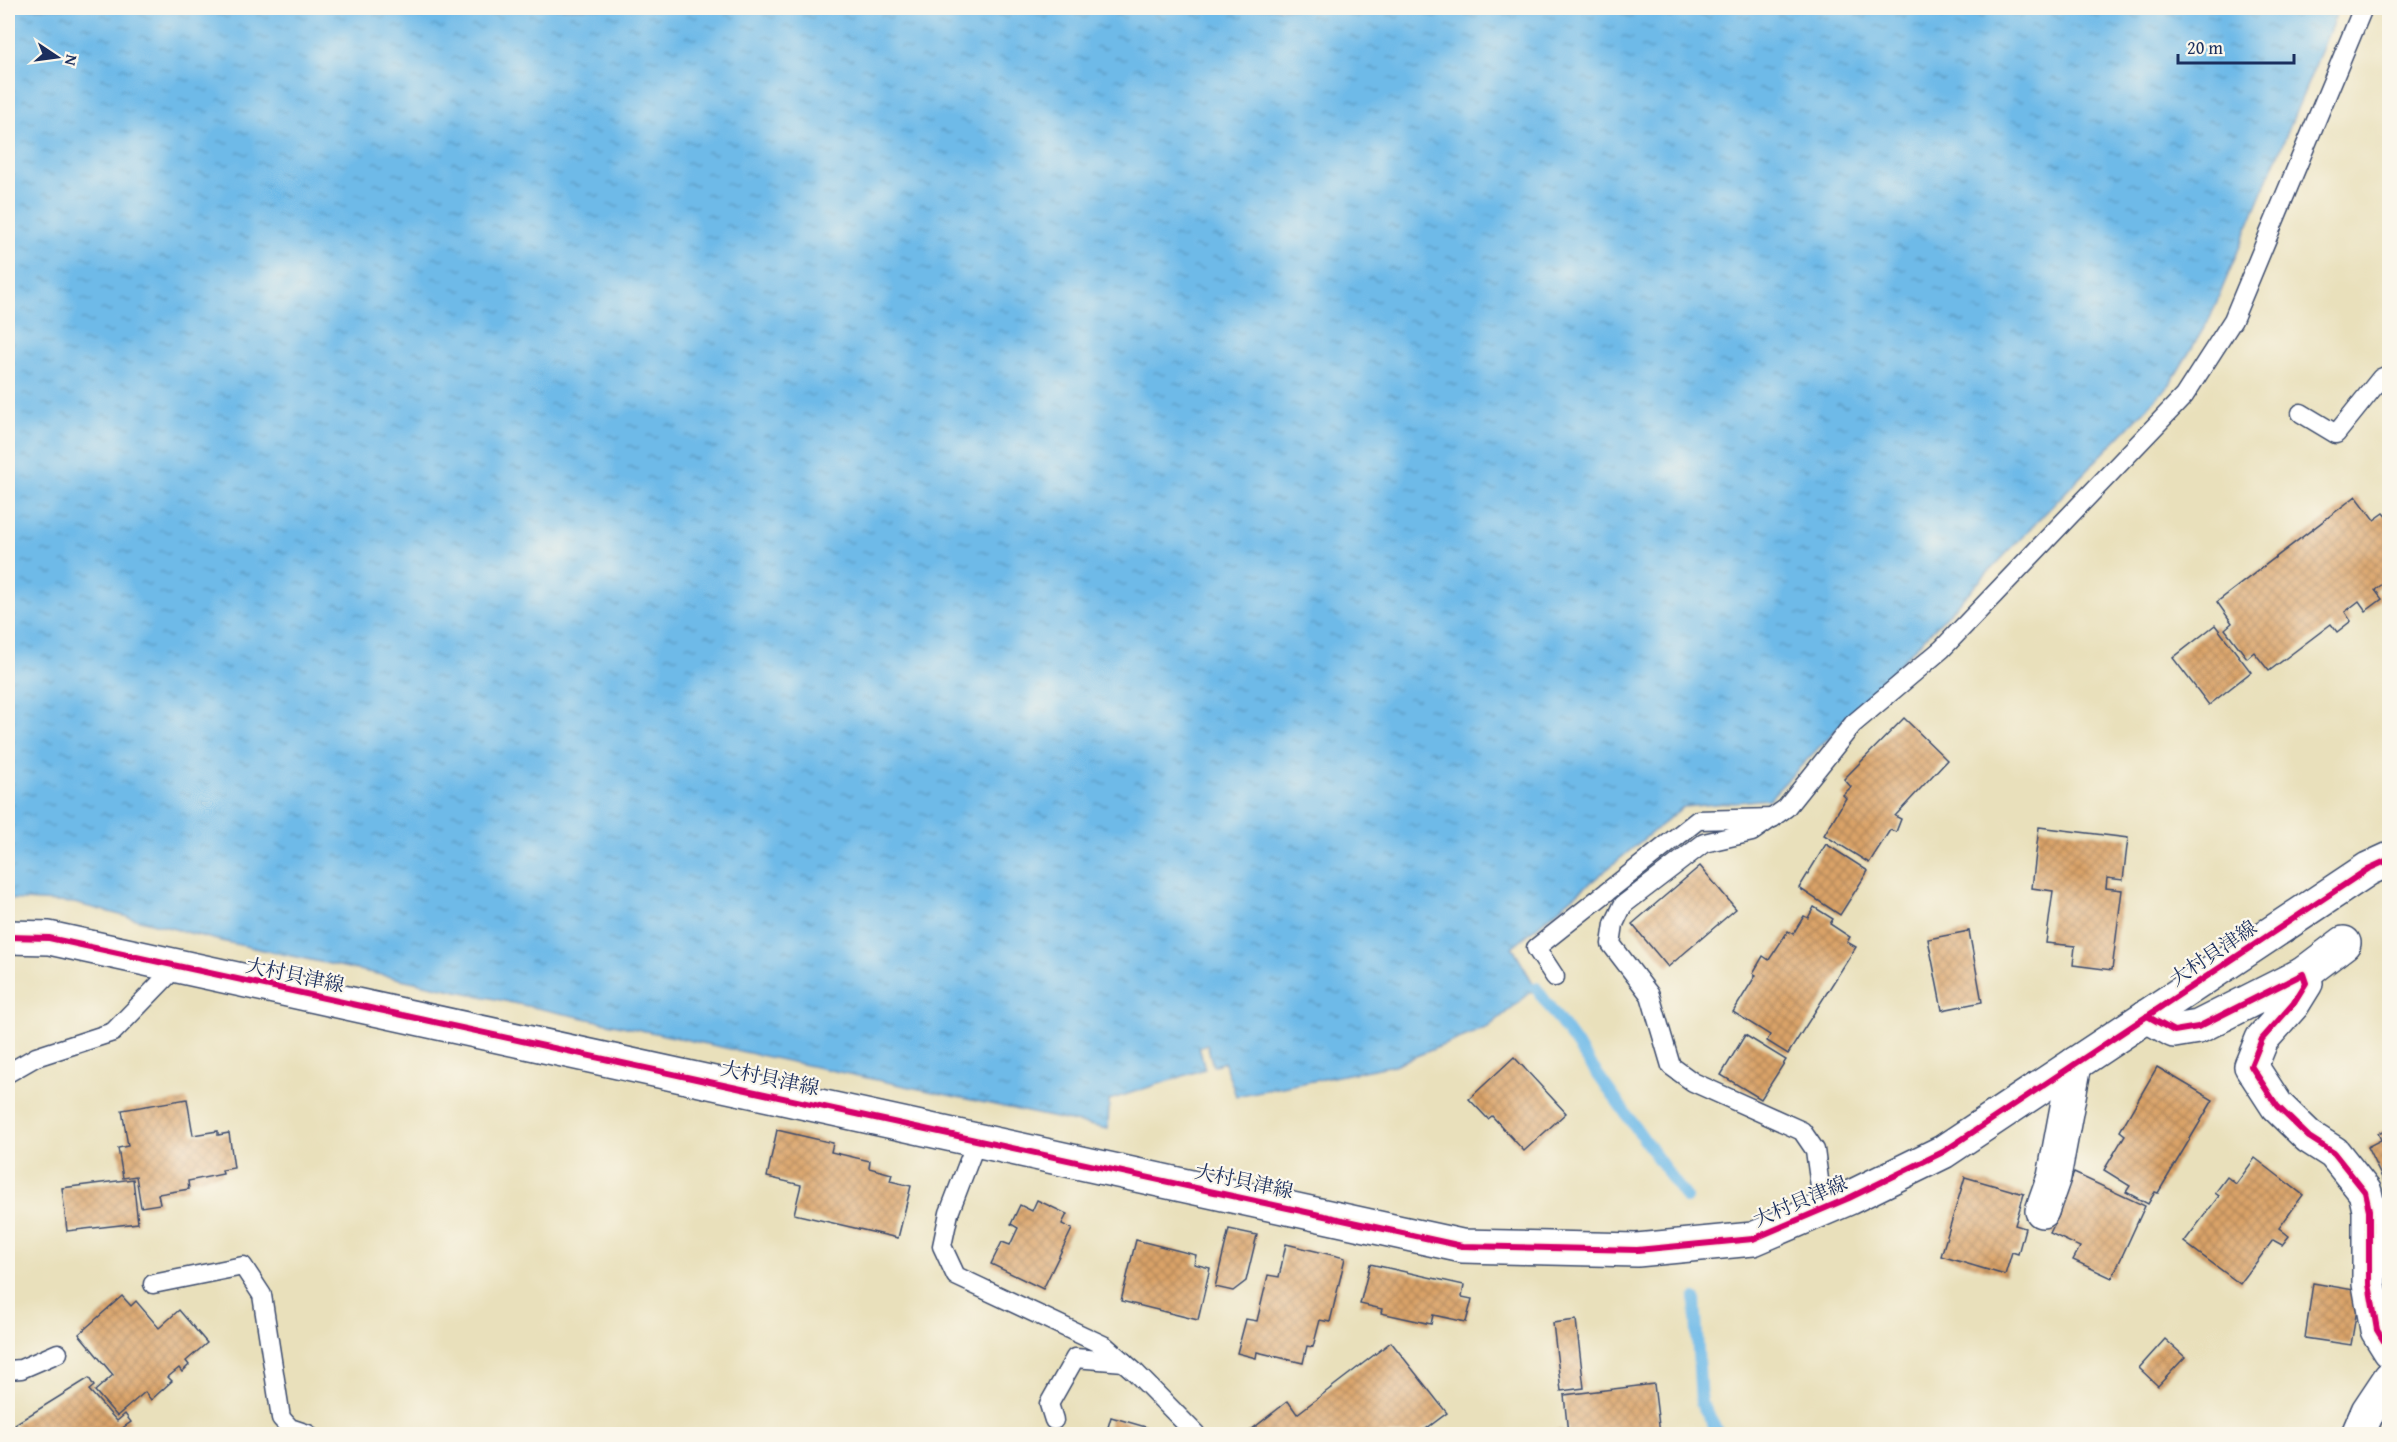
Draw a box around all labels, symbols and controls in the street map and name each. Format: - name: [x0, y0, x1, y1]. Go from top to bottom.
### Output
- north arrow: [27, 27, 87, 87]
- scale bar: [2178, 27, 2294, 65]
- text: 20 m: [2187, 34, 2223, 61]
- text: N: [59, 52, 85, 69]
- street label: 大村貝津線: [2163, 913, 2262, 993]
- street label: 大村貝津線: [243, 950, 347, 999]
- street label: 大村貝津線: [718, 1053, 822, 1102]
- street label: 大村貝津線: [1192, 1156, 1296, 1205]
- street label: 大村貝津線: [1748, 1168, 1851, 1233]

